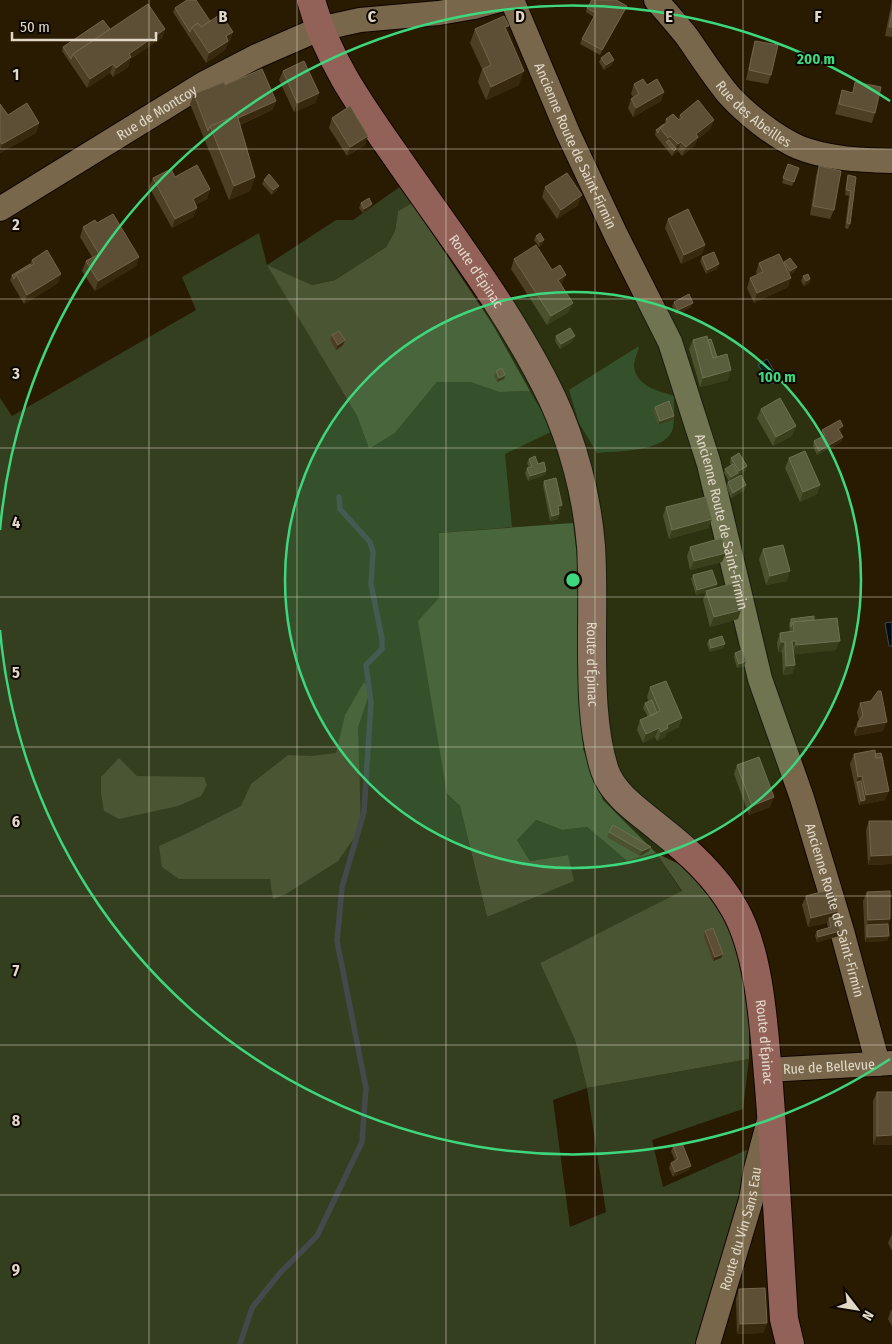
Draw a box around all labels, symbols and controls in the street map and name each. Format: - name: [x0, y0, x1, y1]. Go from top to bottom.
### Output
- text: B: [219, 7, 228, 26]
- text: C: [368, 7, 377, 26]
- text: D: [515, 7, 525, 26]
- text: E: [665, 7, 673, 26]
- text: F: [814, 7, 822, 26]
- scale bar: [12, 10, 156, 42]
- text: 50 m: [20, 18, 50, 36]
- text: 200 m: [796, 50, 835, 68]
- street label: Ancienne Route de Saint-Firmin: [530, 60, 620, 232]
- text: 1: [13, 65, 19, 84]
- street label: Rue des Abeilles: [712, 78, 794, 151]
- street label: Rue de Montcoy: [114, 81, 201, 144]
- text: 2: [11, 215, 20, 234]
- street label: Route d'Épinac: [445, 232, 507, 311]
- text: 3: [11, 364, 20, 383]
- text: 100 m: [758, 368, 796, 386]
- street label: Ancienne Route de Saint-Firmin: [691, 432, 751, 611]
- text: 4: [12, 513, 20, 532]
- centre of rings: [564, 571, 582, 589]
- street label: Route d'Épinac: [583, 622, 602, 707]
- text: 5: [12, 663, 20, 682]
- text: 6: [12, 812, 20, 831]
- street label: Ancienne Route de Saint-Firmin: [801, 821, 868, 999]
- text: 7: [13, 961, 20, 980]
- street label: Route d'Épinac: [752, 999, 777, 1085]
- street label: Rue de Bellevue: [782, 1056, 876, 1078]
- text: 8: [12, 1111, 21, 1130]
- street label: Route du Vin Sans Eau: [716, 1166, 765, 1293]
- text: 9: [12, 1260, 20, 1279]
- north arrow: [832, 1284, 882, 1334]
- text: N: [858, 1307, 877, 1323]

